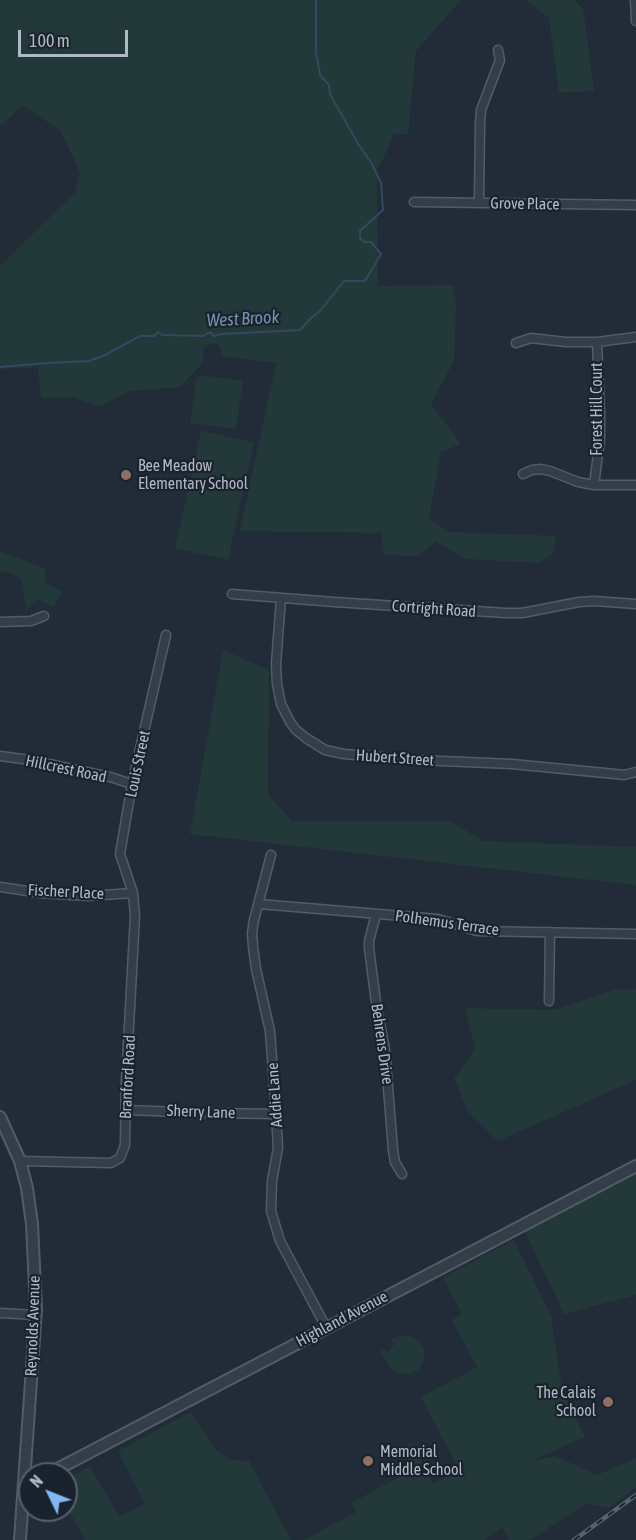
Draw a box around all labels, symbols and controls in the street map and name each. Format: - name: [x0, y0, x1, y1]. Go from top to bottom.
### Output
- scale bar: [21, 18, 130, 56]
- text: 100 m: [29, 30, 70, 51]
- street label: Grove Place: [490, 194, 560, 214]
- water label: West Brook: [206, 306, 280, 332]
- street label: Forest Hill Court: [587, 362, 607, 456]
- place label: Bee Meadow Elementary School: [138, 456, 248, 494]
- marker: Bee Meadow Elementary School: [119, 468, 133, 482]
- street label: Cortright Road: [391, 596, 477, 622]
- street label: Louis Street: [122, 729, 154, 799]
- street label: Hubert Street: [355, 746, 435, 770]
- street label: Hillcrest Road: [24, 751, 108, 787]
- street label: Fischer Place: [27, 880, 105, 904]
- street label: Polhemus Terrace: [394, 906, 500, 940]
- street label: Behrens Drive: [367, 1002, 397, 1086]
- street label: Branford Road: [116, 1034, 140, 1120]
- street label: Addie Lane: [263, 1062, 287, 1128]
- street label: Sherry Lane: [166, 1101, 236, 1123]
- street label: Reynolds Avenue: [22, 1275, 44, 1377]
- street label: Highland Avenue: [293, 1287, 391, 1351]
- place label: The Calais School: [536, 1383, 596, 1421]
- marker: The Calais School: [601, 1395, 615, 1409]
- place label: Memorial Middle School: [380, 1442, 463, 1480]
- marker: Memorial Middle School: [361, 1454, 375, 1468]
- north arrow: [18, 1462, 78, 1522]
- text: N: [26, 1471, 46, 1491]

